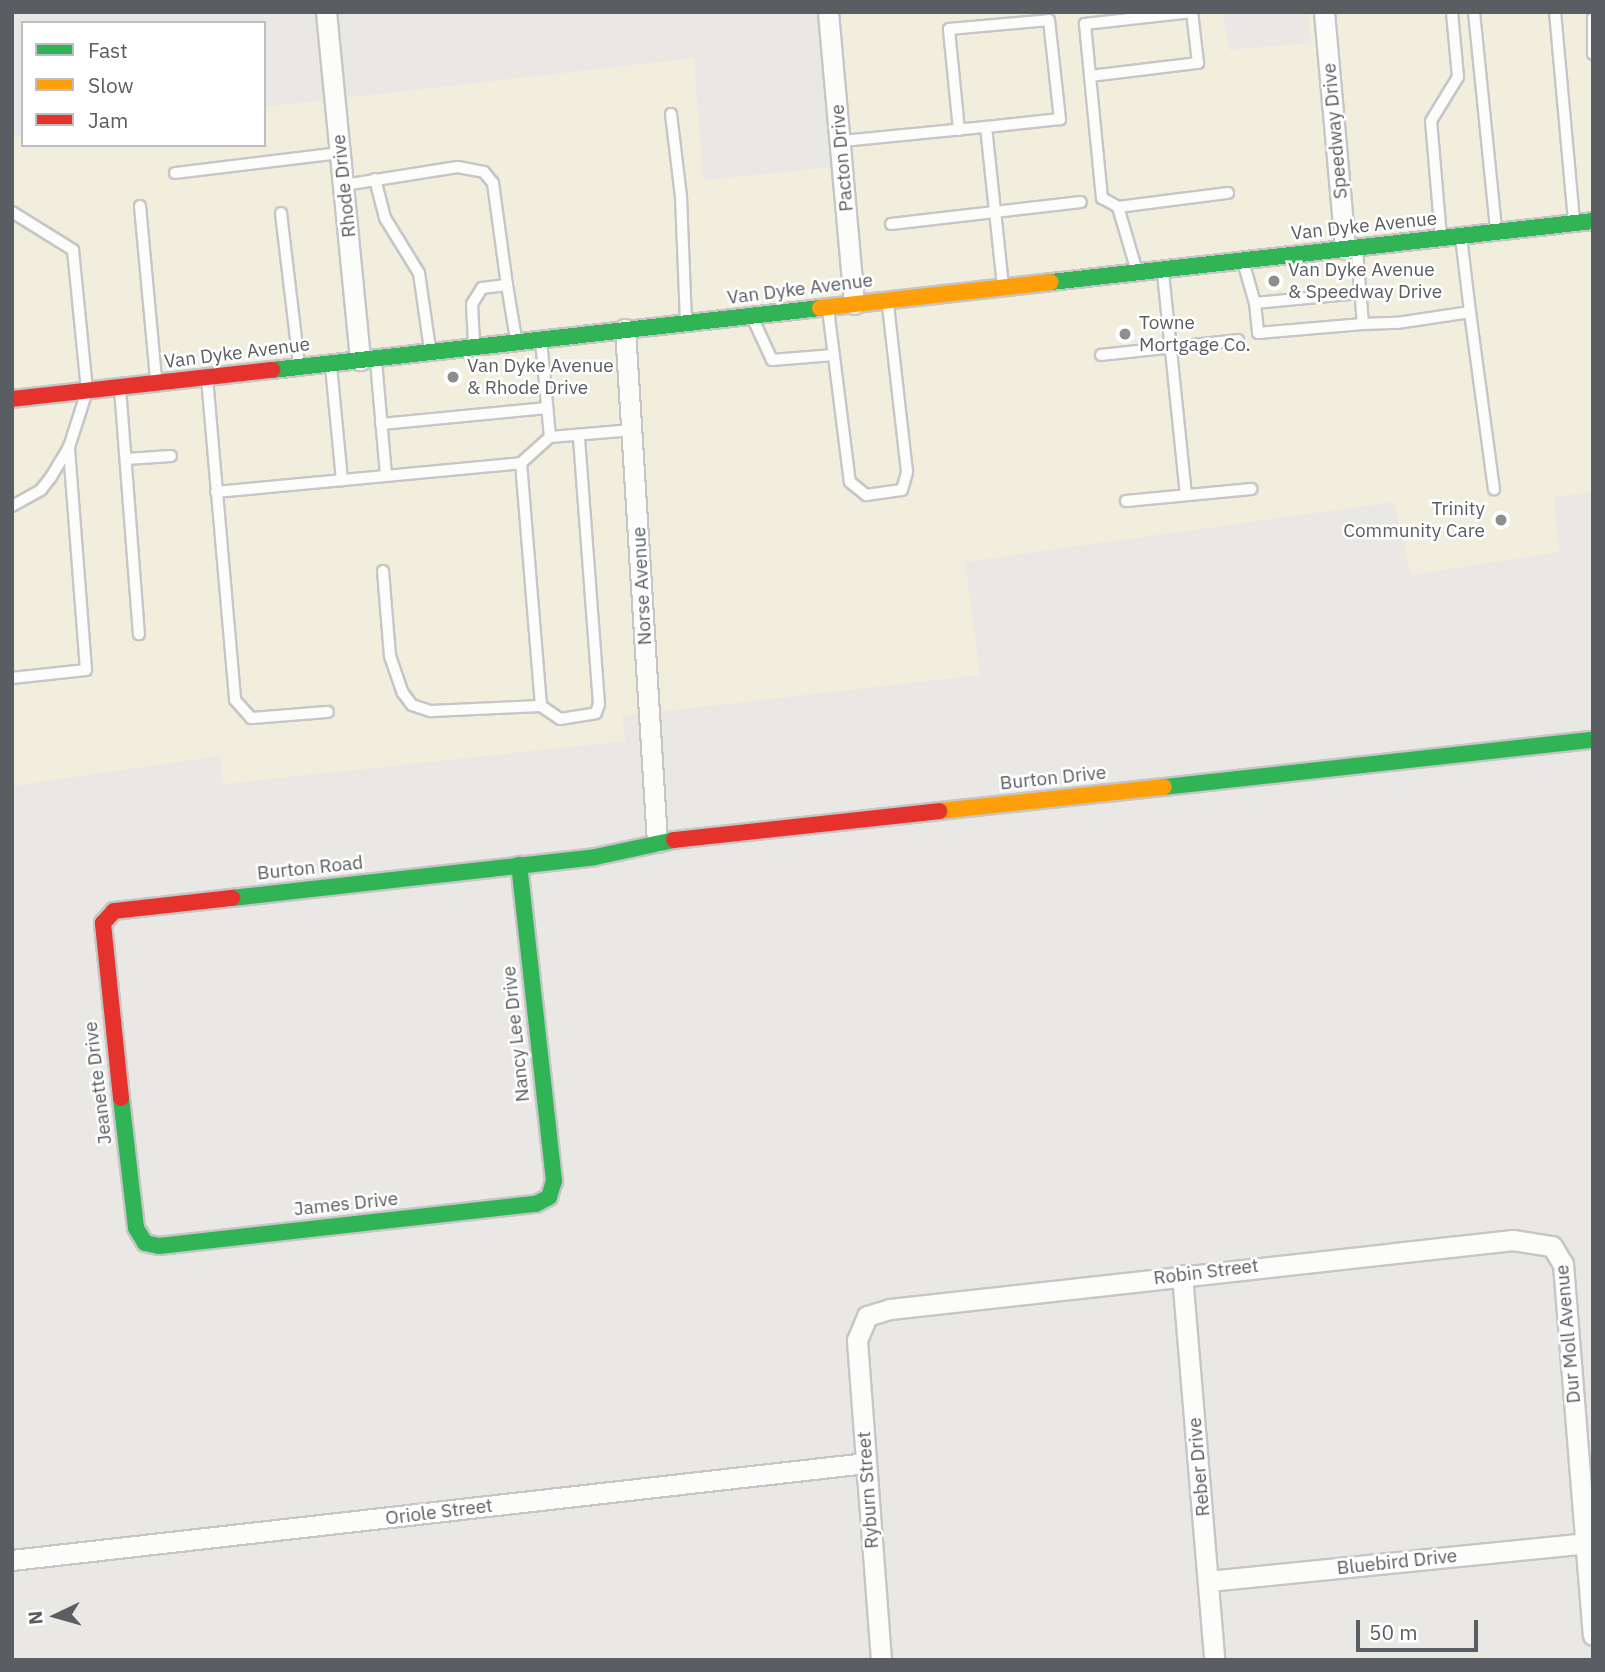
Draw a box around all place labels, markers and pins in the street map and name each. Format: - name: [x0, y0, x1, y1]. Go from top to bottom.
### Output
- place label: Van Dyke Avenue & Speedway Drive: [1288, 259, 1442, 303]
- marker: Van Dyke Avenue & Speedway Drive: [1266, 273, 1282, 289]
- place label: Towne Mortgage Co.: [1139, 312, 1251, 356]
- marker: Towne Mortgage Co.: [1117, 326, 1133, 342]
- place label: Van Dyke Avenue & Rhode Drive: [467, 355, 614, 399]
- marker: Van Dyke Avenue & Rhode Drive: [445, 369, 461, 385]
- place label: Trinity Community Care: [1343, 498, 1485, 542]
- marker: Trinity Community Care: [1491, 510, 1511, 530]

